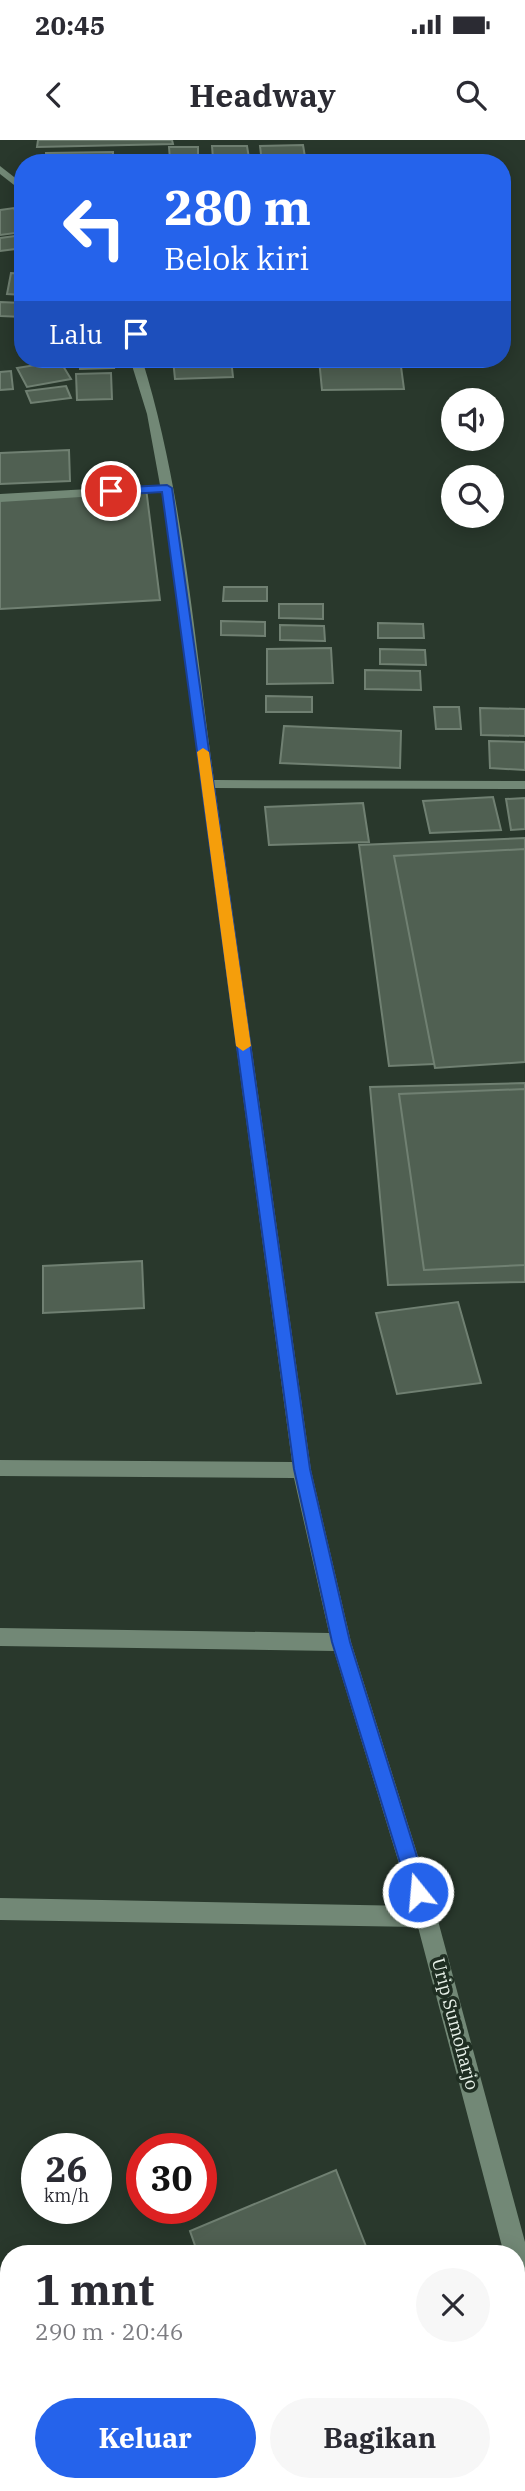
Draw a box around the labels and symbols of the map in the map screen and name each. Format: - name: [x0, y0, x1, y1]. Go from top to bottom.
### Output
- pin: [81, 461, 141, 521]
- position arrow: [381, 1855, 455, 1929]
- street label: Urip Sumoharjo: [427, 1955, 484, 2092]
- speed limit sign: 30: [126, 2133, 217, 2224]

